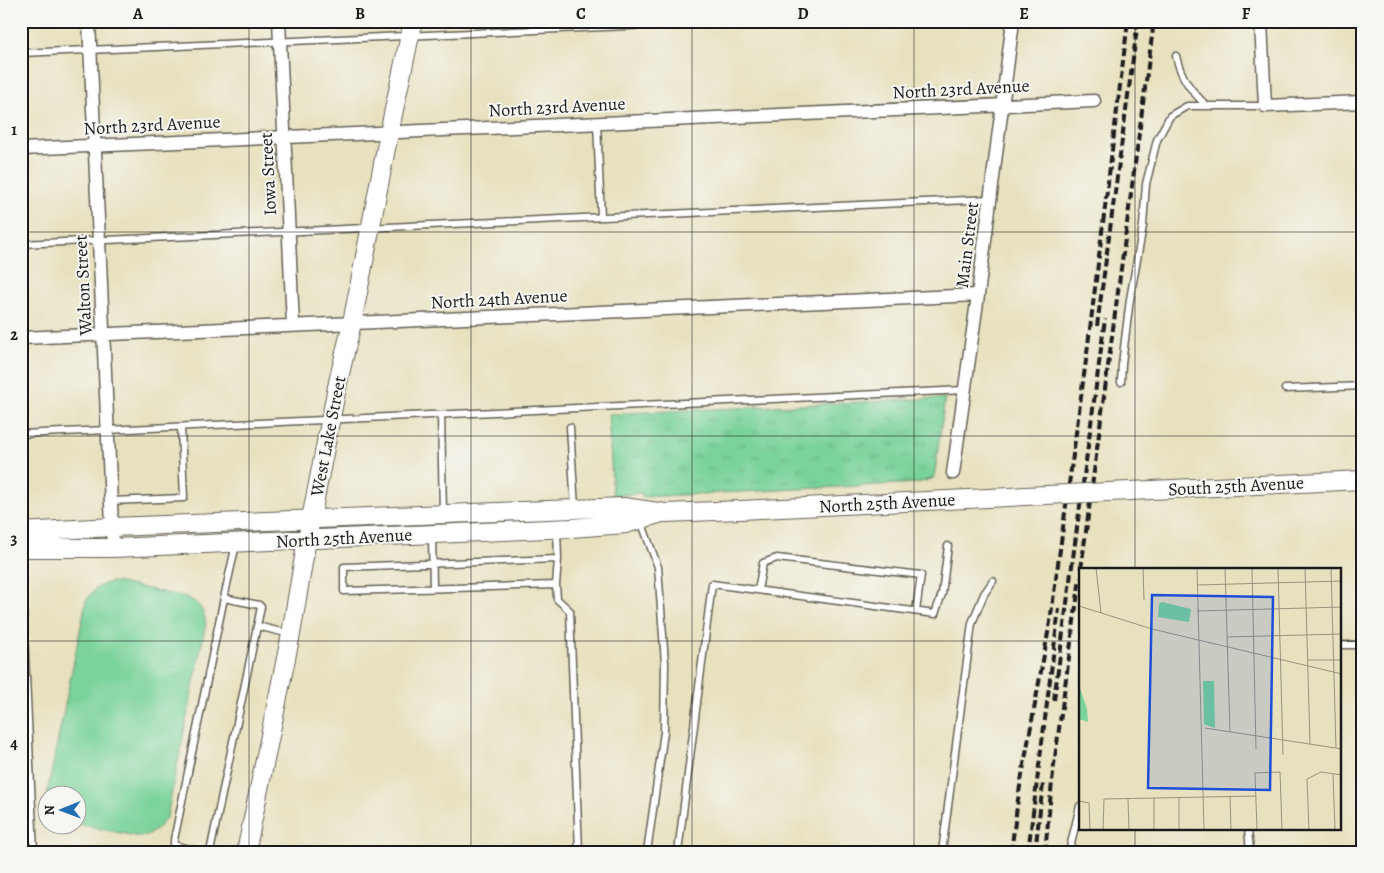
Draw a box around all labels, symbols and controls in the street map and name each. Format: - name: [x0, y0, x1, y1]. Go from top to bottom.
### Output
- text: A: [132, 3, 144, 25]
- text: B: [355, 3, 365, 25]
- text: C: [576, 3, 586, 25]
- text: D: [797, 3, 809, 25]
- text: E: [1019, 3, 1029, 25]
- text: F: [1242, 3, 1251, 25]
- street label: North 23rd Avenue: [892, 73, 1030, 105]
- street label: North 23rd Avenue: [488, 91, 626, 123]
- street label: North 23rd Avenue: [83, 109, 221, 141]
- text: 1: [11, 119, 17, 141]
- street label: Iowa Street: [254, 132, 282, 216]
- street label: Main Street: [950, 201, 984, 289]
- street label: Walton Street: [68, 234, 98, 337]
- street label: North 24th Avenue: [430, 283, 568, 315]
- text: 2: [10, 324, 18, 346]
- street label: West Lake Street: [304, 374, 351, 499]
- street label: South 25th Avenue: [1167, 470, 1305, 502]
- street label: North 25th Avenue: [818, 487, 956, 519]
- street label: North 25th Avenue: [275, 522, 413, 554]
- text: 3: [11, 528, 18, 550]
- inset map: [1079, 568, 1342, 830]
- text: 4: [10, 733, 18, 755]
- north arrow: [38, 786, 88, 836]
- text: N: [40, 805, 59, 815]

